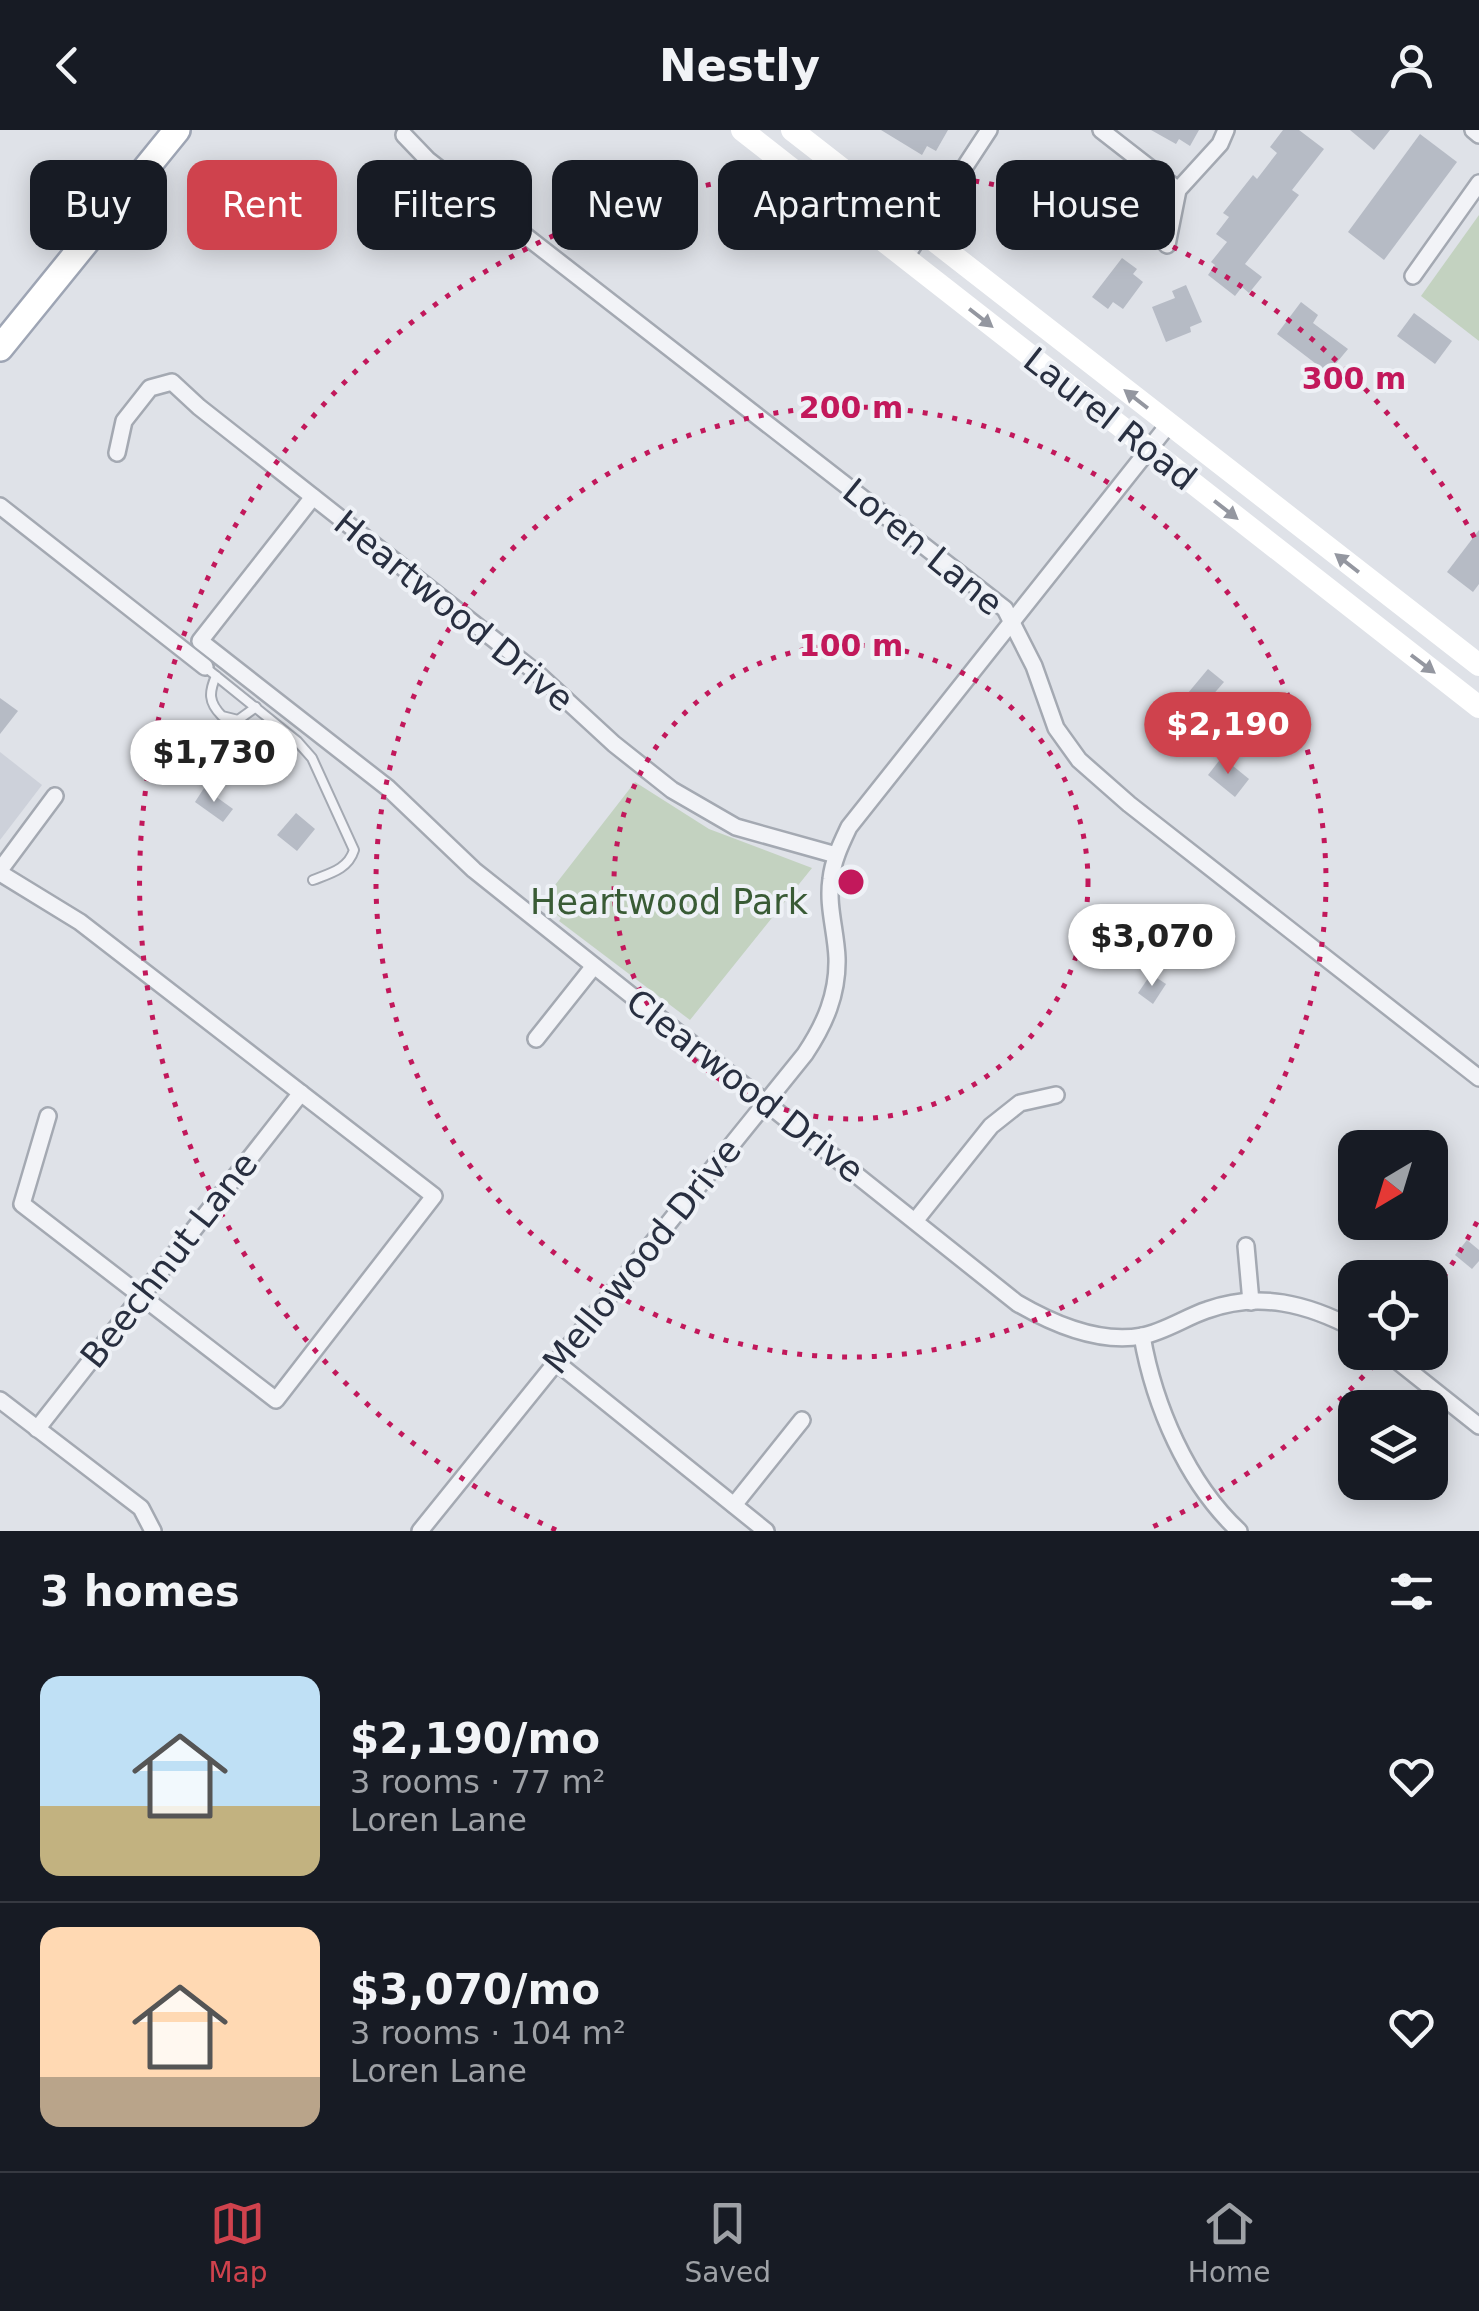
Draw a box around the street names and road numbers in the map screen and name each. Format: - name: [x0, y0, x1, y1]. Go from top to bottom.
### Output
- street label: Laurel Road: [1016, 340, 1204, 498]
- street label: Loren Lane: [835, 471, 1011, 623]
- street label: Heartwood Drive: [327, 502, 581, 720]
- street label: Clearwood Drive: [619, 981, 871, 1191]
- street label: Mellowood Drive: [535, 1130, 749, 1382]
- street label: Beechnut Lane: [72, 1144, 266, 1376]

